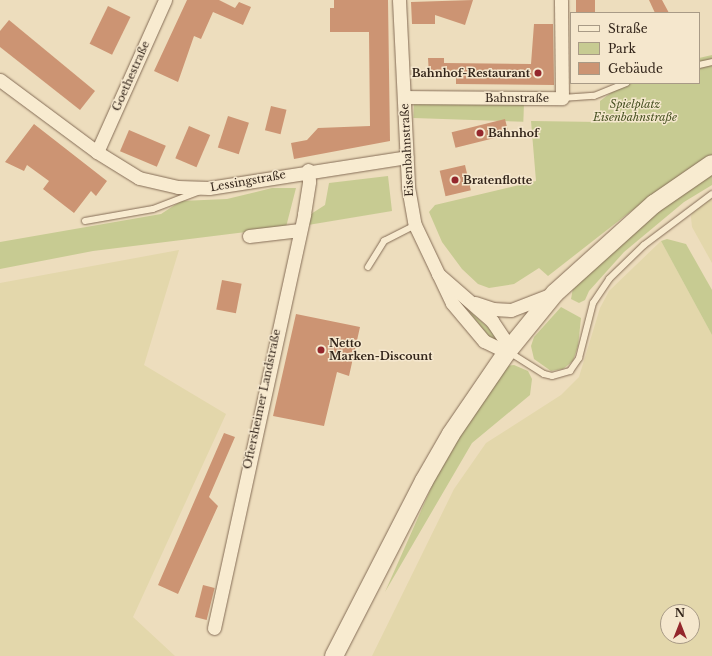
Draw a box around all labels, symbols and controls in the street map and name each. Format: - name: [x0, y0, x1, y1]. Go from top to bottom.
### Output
- legend: [570, 12, 700, 84]
- text: Straße: [608, 21, 648, 36]
- street label: Goethestraße: [110, 39, 152, 113]
- text: Park: [608, 41, 636, 56]
- text: Gebäude: [608, 61, 663, 76]
- place label: Bahnhof-Restaurant: [412, 66, 530, 80]
- marker: Bahnhof-Restaurant: [533, 68, 543, 78]
- street label: Bahnstraße: [485, 91, 549, 105]
- park label: Spielplatz Eisenbahnstraße: [593, 98, 677, 124]
- street label: Eisenbahnstraße: [398, 103, 416, 197]
- place label: Bahnhof: [488, 126, 539, 140]
- marker: Bahnhof: [475, 128, 485, 138]
- street label: Lessingstraße: [209, 168, 287, 194]
- place label: Bratenflotte: [463, 173, 532, 187]
- marker: Bratenflotte: [450, 175, 460, 185]
- street label: Oftersheimer Landstraße: [241, 328, 283, 470]
- place label: Netto Marken-Discount: [329, 337, 432, 363]
- marker: Netto Marken-Discount: [316, 345, 326, 355]
- north arrow: [660, 604, 700, 644]
- text: N: [675, 606, 685, 620]

